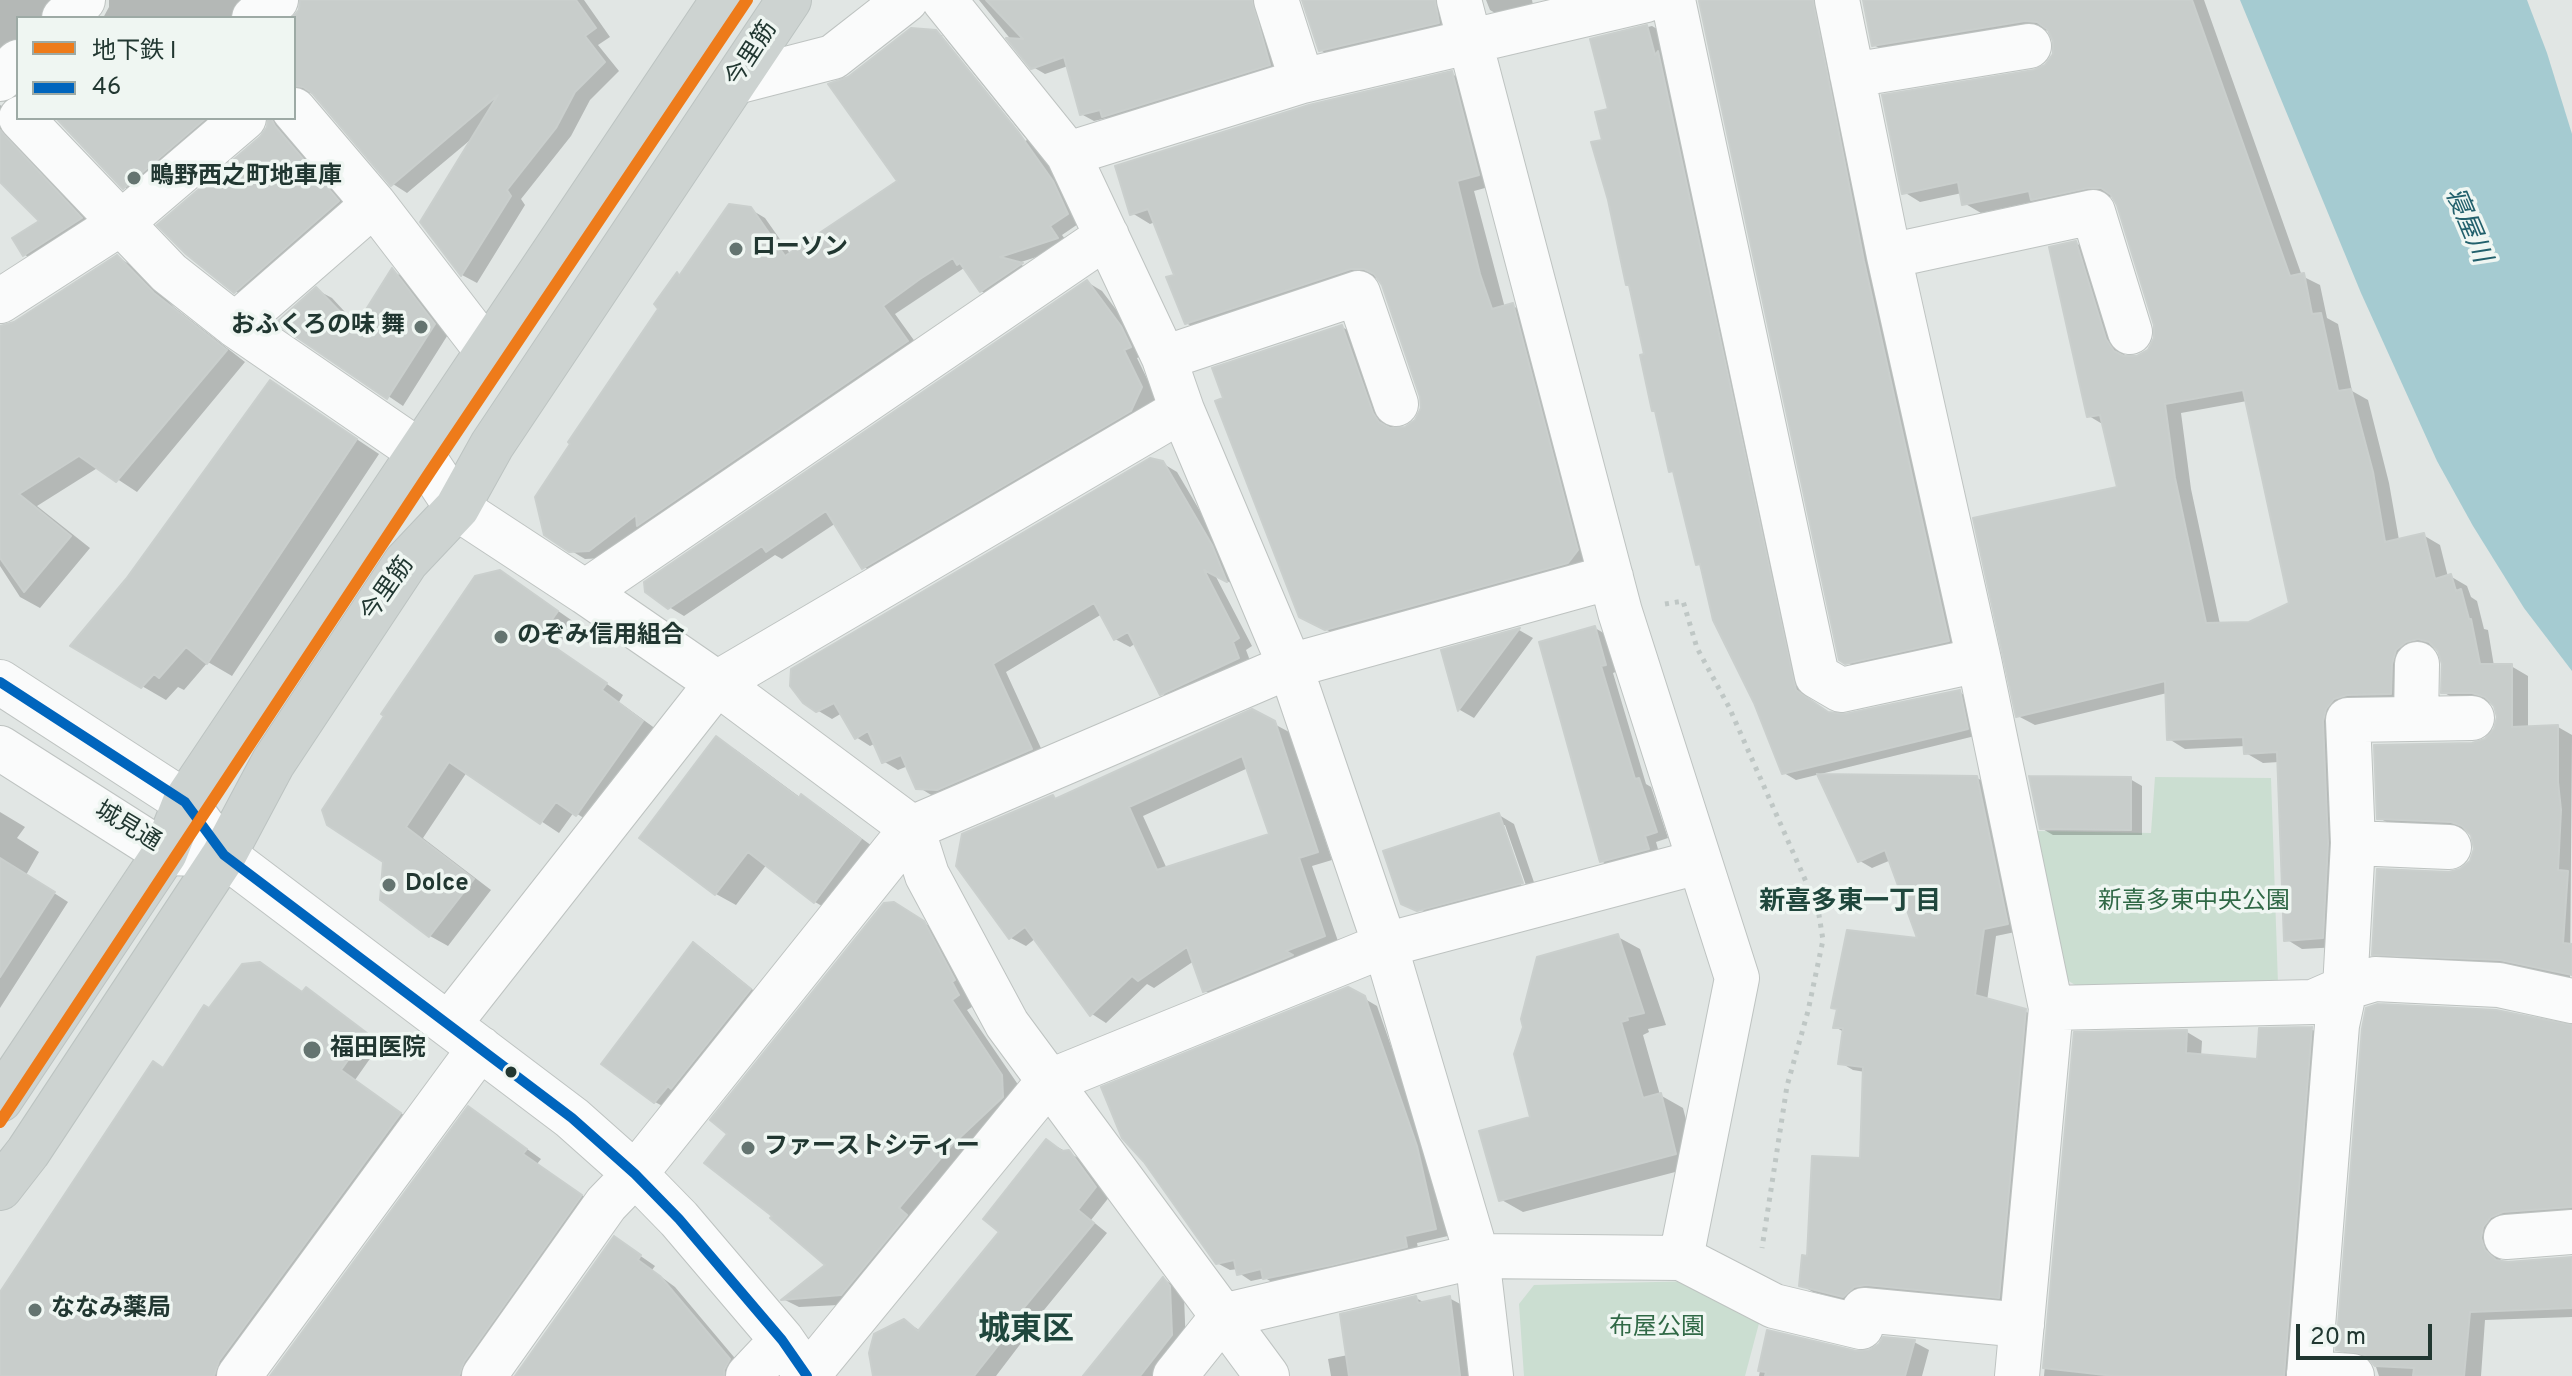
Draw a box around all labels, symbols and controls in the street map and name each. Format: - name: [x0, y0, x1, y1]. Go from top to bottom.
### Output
- legend: [16, 16, 296, 120]
- street label: 今里筋: [721, 17, 785, 93]
- text: 地下鉄 I: [92, 37, 176, 67]
- text: 46: [92, 73, 121, 103]
- place label: 鴫野西之町地車庫: [150, 164, 342, 192]
- marker: 鴫野西之町地車庫: [125, 169, 143, 187]
- water label: 寝屋川: [2436, 184, 2496, 268]
- place label: ローソン: [752, 235, 848, 263]
- marker: ローソン: [727, 240, 745, 258]
- place label: おふくろの味 舞: [231, 313, 405, 341]
- marker: おふくろの味 舞: [412, 318, 430, 336]
- street label: 今里筋: [357, 552, 421, 628]
- place label: のぞみ信用組合: [517, 623, 685, 651]
- marker: のぞみ信用組合: [492, 628, 510, 646]
- street label: 城見通: [89, 797, 165, 859]
- place label: Dolce: [405, 871, 469, 899]
- marker: Dolce: [380, 876, 398, 894]
- district label: 新喜多東一丁目: [1759, 888, 1941, 920]
- park label: 新喜多東中央公園: [2098, 889, 2290, 917]
- place label: 福田医院: [330, 1036, 426, 1064]
- marker: 福田医院: [301, 1039, 323, 1061]
- unlabelled marker: [503, 1064, 519, 1080]
- place label: ファーストシティー: [764, 1134, 980, 1162]
- marker: ファーストシティー: [739, 1139, 757, 1157]
- place label: ななみ薬局: [51, 1296, 171, 1324]
- marker: ななみ薬局: [26, 1301, 44, 1319]
- scale bar: [2300, 1308, 2436, 1358]
- district label: 城東区: [978, 1314, 1074, 1352]
- park label: 布屋公園: [1609, 1315, 1705, 1343]
- text: 20 m: [2310, 1323, 2366, 1353]

